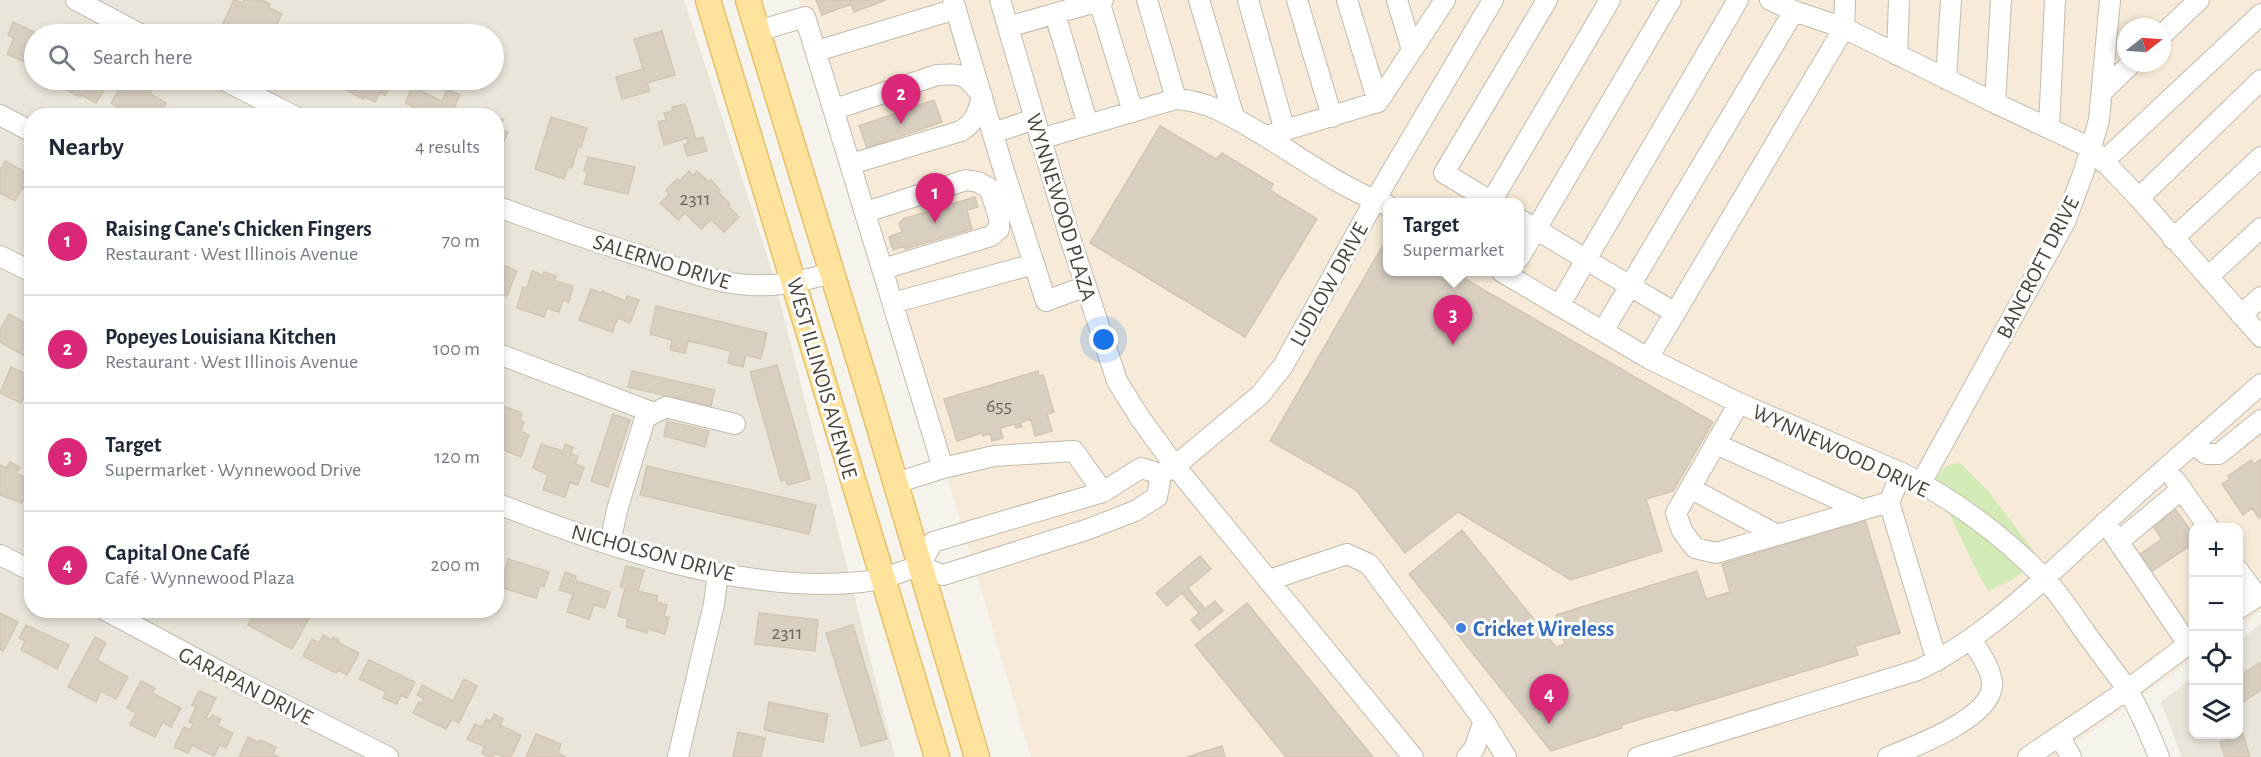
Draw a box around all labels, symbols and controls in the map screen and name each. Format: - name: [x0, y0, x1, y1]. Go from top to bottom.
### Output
- north arrow: [2117, 18, 2171, 72]
- search box: [24, 24, 504, 90]
- icon: search: [45, 41, 78, 74]
- text: Search here: [93, 46, 192, 68]
- pin: 2: [882, 74, 920, 124]
- street label: WYNNEWOOD PLAZA: [1022, 111, 1100, 304]
- text: Nearby: [48, 134, 124, 160]
- text: 4 results: [415, 137, 480, 157]
- pin: 1: [916, 174, 954, 223]
- house number: 2311: [679, 189, 711, 209]
- street label: BANCROFT DRIVE: [1993, 193, 2083, 342]
- popup: [1383, 198, 1524, 276]
- text: Target: [1403, 214, 1459, 236]
- text: Raising Cane's Chicken Fingers: [105, 218, 372, 240]
- street label: LUDLOW DRIVE: [1286, 219, 1372, 350]
- text: 1: [64, 231, 71, 251]
- text: 70 m: [442, 231, 480, 251]
- street label: SALERNO DRIVE: [590, 231, 733, 293]
- text: Supermarket: [1403, 240, 1504, 260]
- text: Restaurant · West Illinois Avenue: [105, 244, 358, 264]
- street label: WEST ILLINOIS AVENUE: [783, 275, 861, 482]
- pin: 3: [1434, 296, 1472, 345]
- your location: [1089, 325, 1118, 354]
- text: Popeyes Louisiana Kitchen: [105, 326, 337, 348]
- text: 2: [63, 339, 72, 359]
- text: 100 m: [433, 339, 480, 359]
- text: Restaurant · West Illinois Avenue: [105, 352, 358, 372]
- house number: 655: [986, 396, 1012, 416]
- street label: WYNNEWOOD DRIVE: [1749, 400, 1933, 502]
- text: Target: [105, 434, 161, 456]
- text: 3: [63, 447, 72, 467]
- text: 120 m: [434, 447, 480, 467]
- text: Supermarket · Wynnewood Drive: [105, 460, 361, 480]
- street label: NICHOLSON DRIVE: [569, 521, 737, 585]
- map controls: [2189, 523, 2243, 739]
- button: +: [2189, 523, 2243, 577]
- text: Capital One Café: [105, 542, 250, 564]
- text: 4: [62, 555, 73, 575]
- text: 200 m: [430, 555, 480, 575]
- text: Café · Wynnewood Plaza: [105, 568, 295, 588]
- button: −: [2189, 577, 2243, 631]
- place label: Cricket Wireless: [1473, 618, 1614, 640]
- marker: Cricket Wireless: [1454, 621, 1468, 635]
- house number: 2311: [771, 623, 803, 643]
- button: locate: [2189, 631, 2243, 685]
- street label: GARAPAN DRIVE: [175, 643, 317, 729]
- pin: 4: [1530, 674, 1568, 724]
- button: layers: [2189, 685, 2243, 739]

